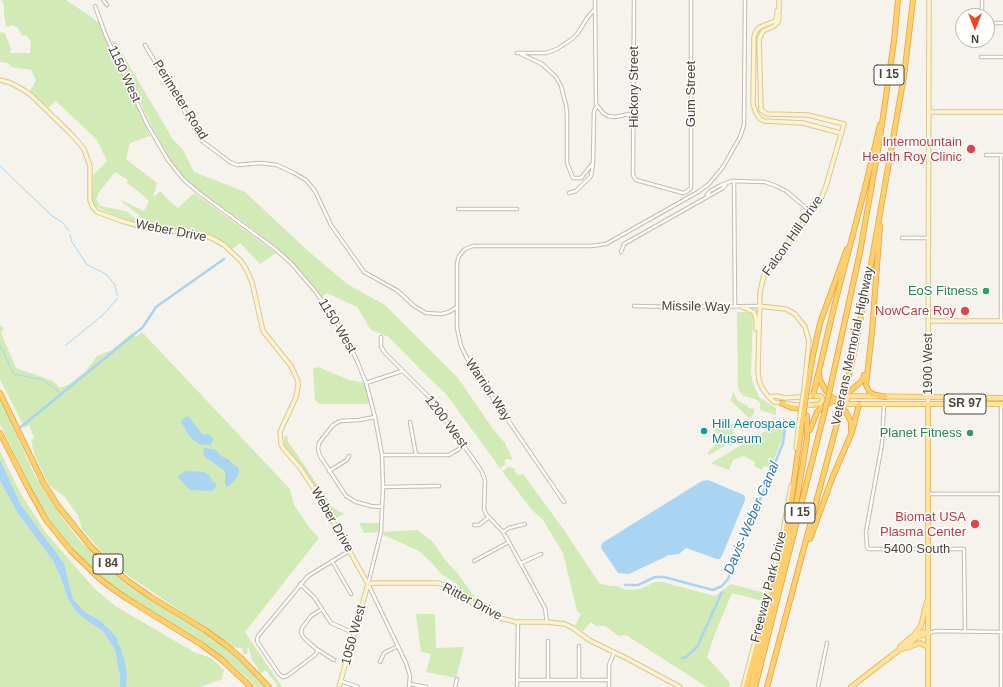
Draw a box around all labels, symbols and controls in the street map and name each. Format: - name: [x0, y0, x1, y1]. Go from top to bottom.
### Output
- north arrow: [955, 8, 995, 48]
- text: N: [971, 33, 979, 45]
- street label: 1150 West: [104, 43, 144, 105]
- street label: Hickory Street: [626, 46, 642, 128]
- street label: Perimeter Road: [149, 57, 211, 143]
- street label: Gum Street: [683, 61, 699, 127]
- road number: I 15: [874, 65, 904, 85]
- place label: Intermountain Health Roy Clinic: [862, 134, 962, 165]
- marker: Intermountain Health Roy Clinic: [965, 143, 977, 155]
- street label: Falcon Hill Drive: [759, 193, 827, 279]
- street label: Weber Drive: [134, 216, 208, 246]
- street label: Veterans Memorial Highway: [829, 265, 877, 427]
- place label: EoS Fitness: [908, 283, 978, 299]
- marker: EoS Fitness: [981, 286, 991, 296]
- street label: 1150 West: [315, 296, 359, 356]
- street label: Missile Way: [661, 299, 731, 315]
- place label: NowCare Roy: [875, 303, 956, 319]
- marker: NowCare Roy: [959, 305, 971, 317]
- street label: 1900 West: [920, 333, 936, 395]
- street label: Warrior Way: [462, 356, 514, 424]
- street label: 1200 West: [421, 393, 471, 451]
- road number: SR 97: [944, 394, 986, 414]
- place label: Hill Aerospace Museum: [712, 416, 796, 447]
- place label: Planet Fitness: [880, 425, 962, 441]
- marker: Hill Aerospace Museum: [699, 426, 709, 436]
- marker: Planet Fitness: [965, 428, 975, 438]
- water label: Davis-Weber Canal: [721, 459, 783, 577]
- street label: Weber Drive: [307, 485, 357, 555]
- road number: I 15: [785, 503, 815, 523]
- place label: Biomat USA Plasma Center: [880, 509, 966, 540]
- marker: Biomat USA Plasma Center: [969, 518, 981, 530]
- street label: Freeway Park Drive: [748, 530, 790, 644]
- street label: 5400 South: [884, 541, 950, 557]
- road number: I 84: [93, 554, 123, 574]
- street label: Ritter Drive: [440, 580, 504, 624]
- street label: 1050 West: [338, 603, 370, 667]

